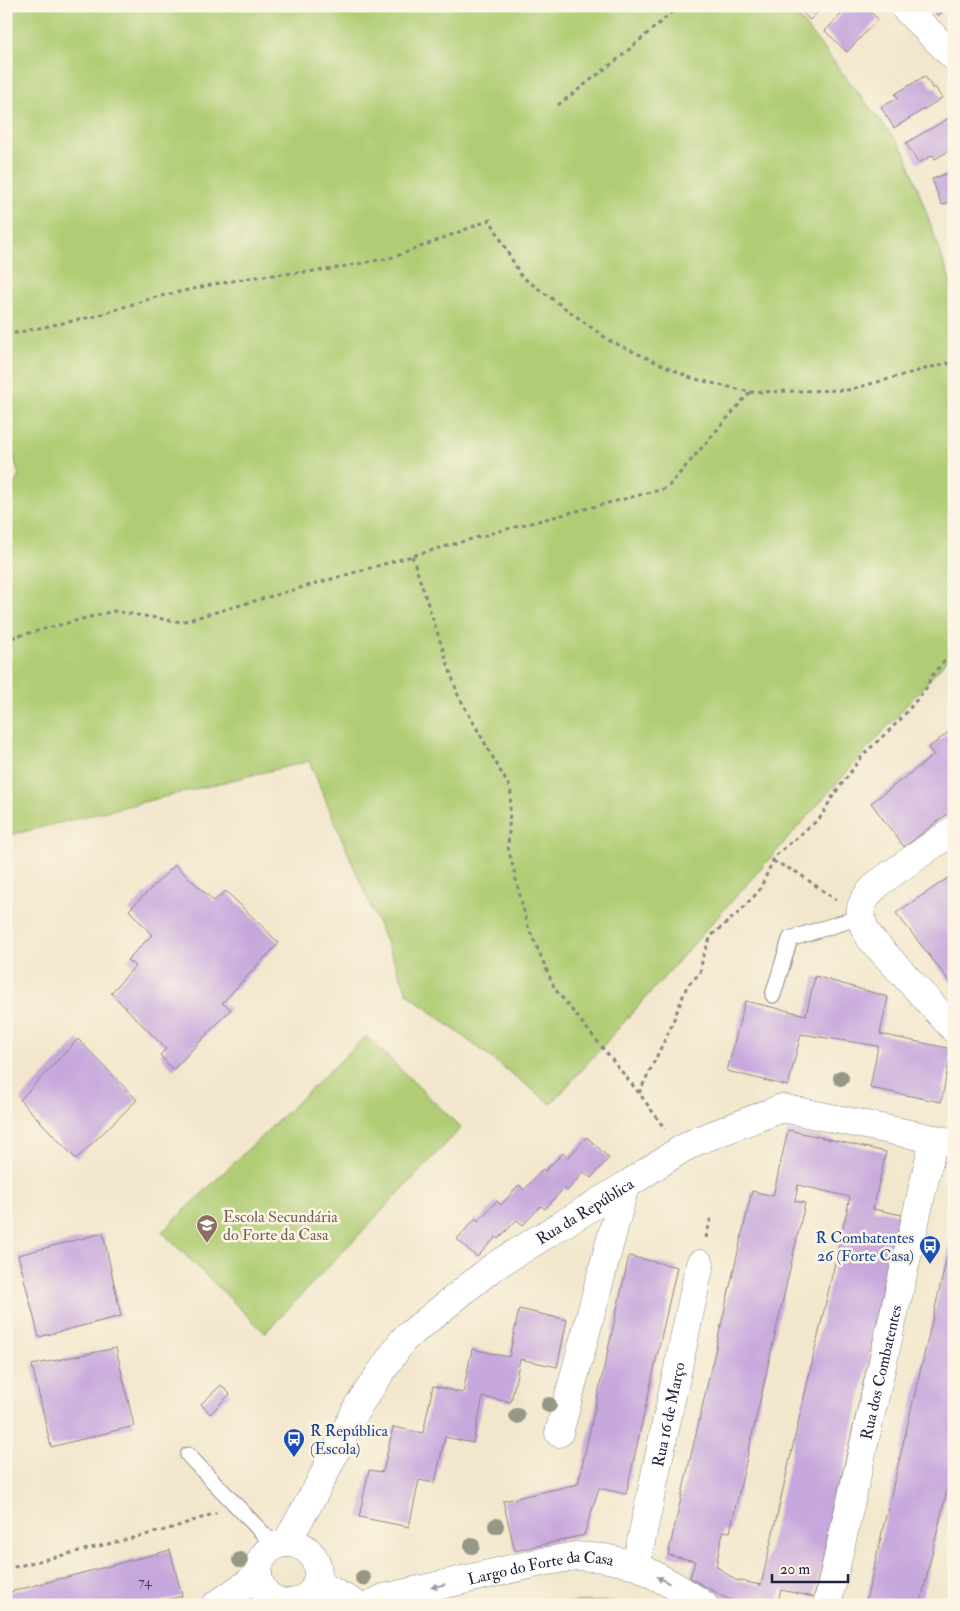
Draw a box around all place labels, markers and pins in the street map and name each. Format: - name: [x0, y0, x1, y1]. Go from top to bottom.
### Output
- place label: Escola Secundária do Forte da Casa: [223, 1207, 338, 1245]
- school or university icon: Escola Secundária do Forte da Casa: [195, 1213, 219, 1244]
- place label: R Combatentes 26 (Forte Casa): [816, 1228, 914, 1266]
- bus stop icon: R Combatentes 26 (Forte Casa): [918, 1234, 942, 1265]
- place label: R República (Escola): [310, 1421, 389, 1459]
- bus stop icon: R República (Escola): [282, 1427, 306, 1458]

